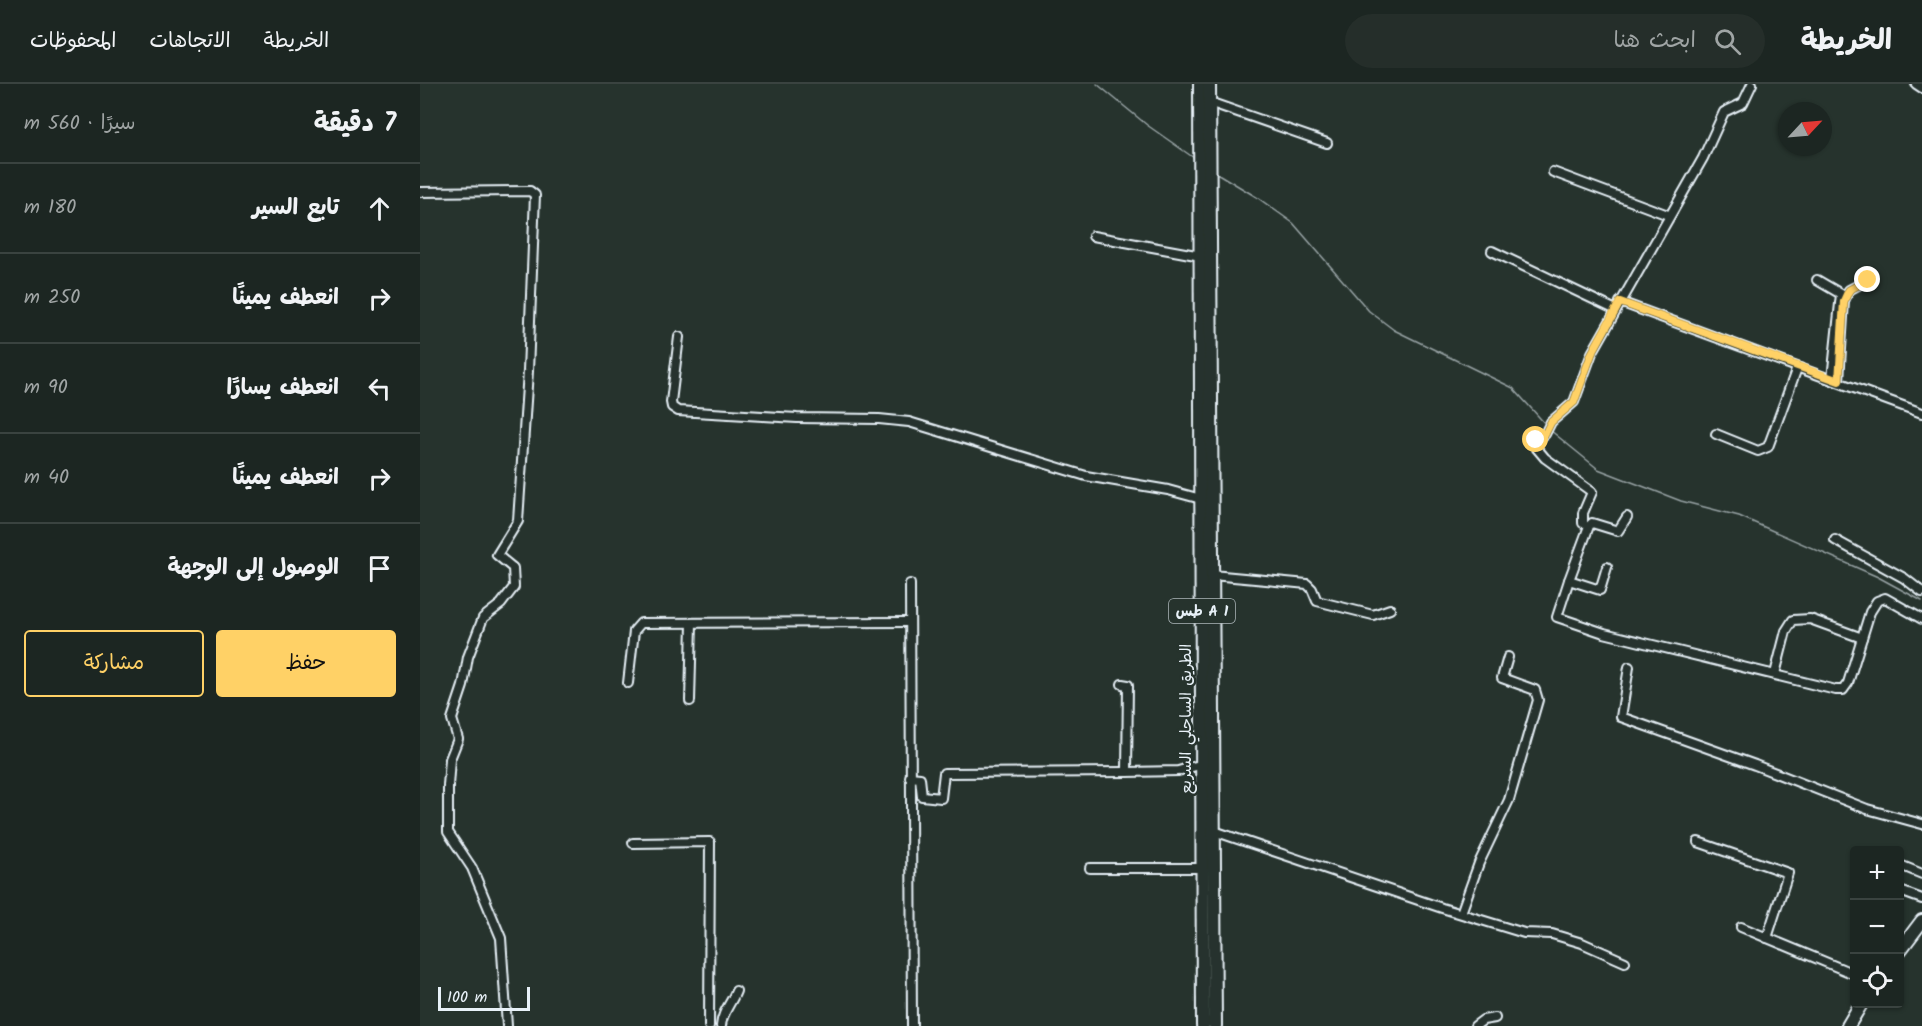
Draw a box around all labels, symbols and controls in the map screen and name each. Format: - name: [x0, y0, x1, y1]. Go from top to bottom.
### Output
- search box: [1345, 14, 1765, 68]
- text: الخريطة: [1801, 19, 1892, 64]
- text: ابحث هنا: [1613, 24, 1696, 59]
- text: المحفوظات: [30, 25, 116, 58]
- text: الاتجاهات: [149, 25, 231, 58]
- text: الخريطة: [264, 25, 329, 58]
- icon: search: [1711, 25, 1744, 58]
- north arrow: [1778, 102, 1832, 156]
- text: 7 دقيقة: [314, 103, 396, 145]
- text: سيرًا · 560 m: [24, 108, 135, 140]
- text: تابع السير: [252, 191, 339, 226]
- text: 180 m: [24, 192, 76, 224]
- icon: ahead: [363, 192, 396, 225]
- route end: [1854, 266, 1880, 292]
- text: انعطف يمينًا: [232, 281, 339, 316]
- text: 250 m: [24, 282, 80, 314]
- icon: right: [363, 282, 396, 315]
- text: انعطف يسارًا: [227, 371, 339, 406]
- text: 90 m: [24, 372, 68, 404]
- icon: left: [363, 372, 396, 405]
- route start: [1522, 426, 1548, 452]
- text: انعطف يمينًا: [232, 461, 339, 496]
- text: 40 m: [24, 462, 69, 494]
- icon: right: [363, 462, 396, 495]
- text: الوصول إلى الوجهة: [167, 551, 339, 586]
- icon: arrive: [363, 552, 396, 585]
- road number: طس A 1: [1169, 599, 1235, 623]
- button: مشاركة: [24, 630, 204, 697]
- button: حفظ: [216, 630, 396, 697]
- street label: الطريق الساحلي السريع: [1174, 644, 1200, 794]
- map controls: [1850, 846, 1904, 1008]
- button: +: [1850, 846, 1904, 900]
- button: −: [1850, 900, 1904, 954]
- button: locate: [1850, 954, 1904, 1008]
- scale bar: [438, 984, 530, 1012]
- text: 100 m: [447, 985, 487, 1010]

